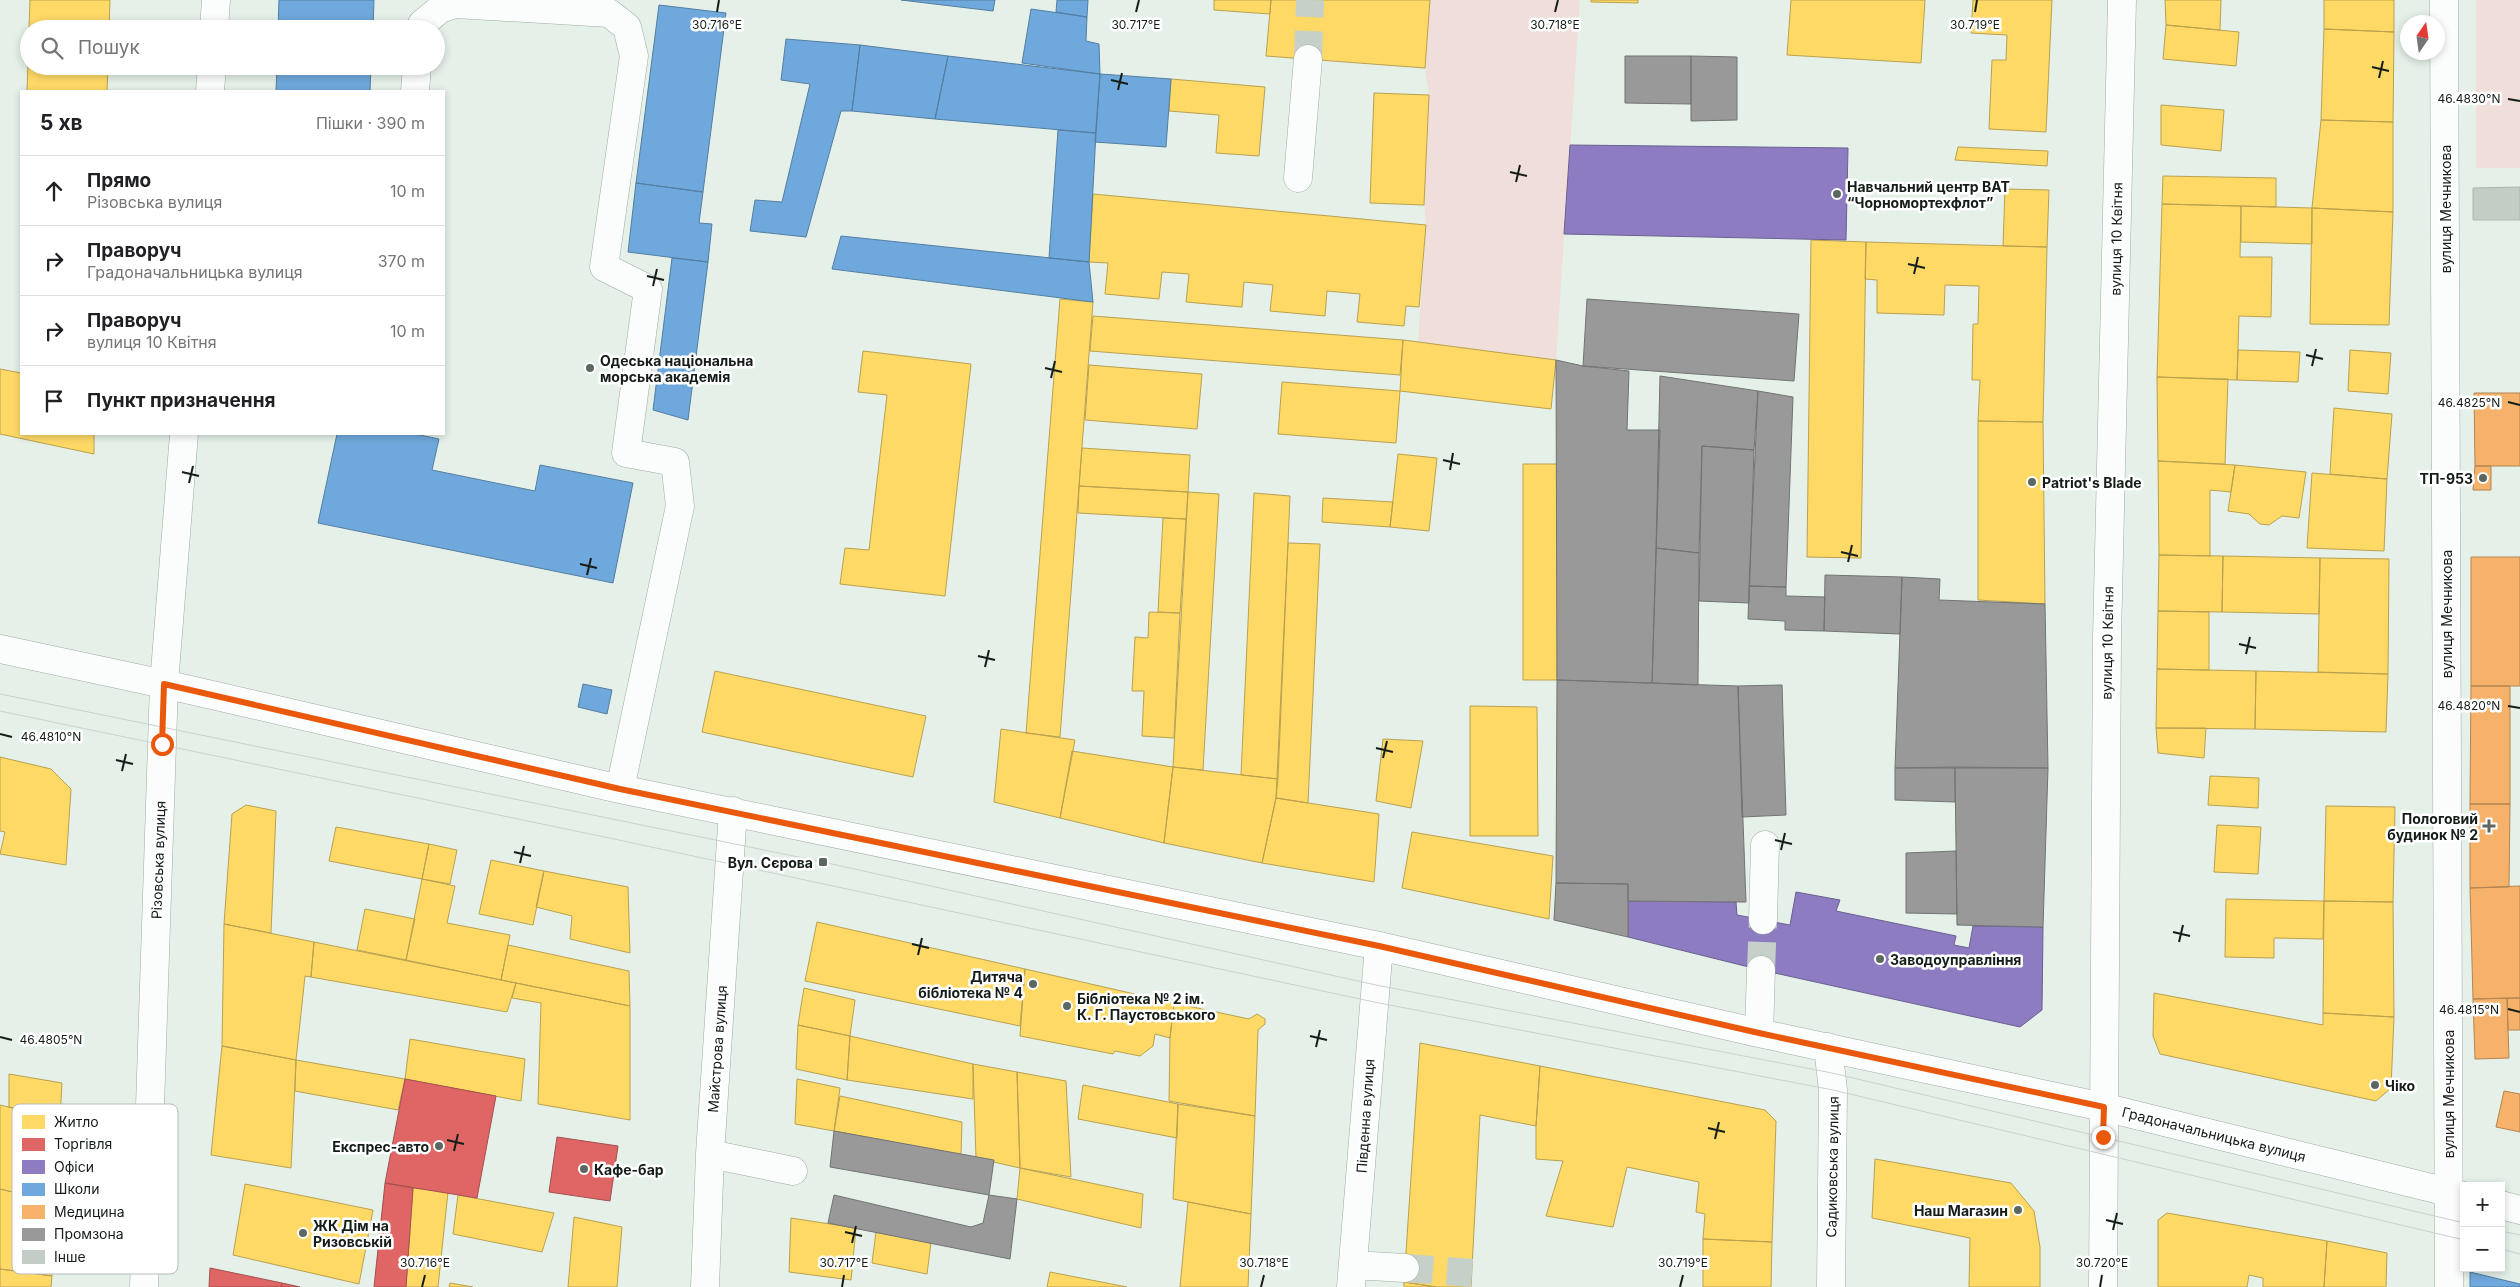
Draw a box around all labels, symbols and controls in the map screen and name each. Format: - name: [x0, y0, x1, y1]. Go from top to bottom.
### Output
- north arrow: [2400, 15, 2445, 60]
- text: 30.716°E: [692, 17, 742, 32]
- text: 30.717°E: [1111, 17, 1161, 32]
- text: 30.718°E: [1530, 17, 1580, 32]
- text: 30.719°E: [1950, 17, 2000, 32]
- search box: [20, 20, 445, 75]
- icon: search: [38, 34, 66, 62]
- text: Пошук: [78, 36, 140, 59]
- text: 46.4830°N: [2438, 91, 2500, 106]
- text: 5 хв: [40, 110, 83, 135]
- text: Пішки · 390 m: [316, 113, 425, 133]
- street label: вулиця Мечникова: [2437, 145, 2454, 273]
- text: Прямо: [87, 169, 151, 192]
- icon: ahead: [40, 177, 68, 205]
- place label: Навчальний центр ВАТ “Чорномортехфлот”: [1847, 178, 2010, 211]
- text: 10 m: [390, 181, 425, 201]
- street label: вулиця 10 Квітня: [2107, 182, 2125, 296]
- marker: Навчальний центр ВАТ “Чорномортехфлот”: [1831, 188, 1843, 200]
- text: Різовська вулиця: [87, 192, 222, 212]
- text: Праворуч: [87, 239, 181, 262]
- icon: right: [40, 247, 68, 275]
- text: 370 m: [378, 251, 425, 271]
- text: Градоначальницька вулиця: [87, 262, 303, 282]
- text: Праворуч: [87, 309, 181, 332]
- icon: right: [40, 317, 68, 345]
- text: 10 m: [390, 321, 425, 341]
- text: вулиця 10 Квітня: [87, 332, 217, 352]
- place label: Одеська національна морська академія: [600, 352, 753, 385]
- marker: Одеська національна морська академія: [584, 362, 596, 374]
- icon: arrive: [40, 387, 68, 415]
- text: Пункт призначення: [87, 389, 275, 412]
- text: 46.4825°N: [2438, 395, 2500, 410]
- place label: ТП-953: [2420, 470, 2473, 487]
- marker: ТП-953: [2477, 472, 2489, 484]
- place label: Patriot's Blade: [2042, 474, 2142, 491]
- marker: Patriot's Blade: [2026, 476, 2038, 488]
- street label: вулиця Мечникова: [2438, 550, 2455, 678]
- street label: вулиця 10 Квітня: [2098, 586, 2116, 700]
- text: 46.4820°N: [2438, 698, 2500, 713]
- text: 46.4810°N: [21, 729, 81, 744]
- route start: [151, 733, 174, 756]
- street label: Різовська вулиця: [147, 801, 169, 919]
- place label: Пологовий будинок № 2: [2387, 810, 2478, 843]
- marker: Пологовий будинок № 2: [2482, 819, 2496, 833]
- place label: Вул. Сєрова: [728, 854, 813, 871]
- marker: Вул. Сєрова: [817, 856, 829, 868]
- place label: Заводоуправління: [1890, 951, 2021, 968]
- marker: Заводоуправління: [1874, 953, 1886, 965]
- place label: Дитяча бібліотека № 4: [918, 968, 1023, 1001]
- marker: Дитяча бібліотека № 4: [1027, 978, 1039, 990]
- street label: Майстрова вулиця: [704, 985, 730, 1113]
- place label: Бібліотека № 2 ім. К. Г. Паустовського: [1077, 990, 1216, 1023]
- marker: Бібліотека № 2 ім. К. Г. Паустовського: [1061, 1000, 1073, 1012]
- text: 46.4815°N: [2439, 1002, 2499, 1017]
- street label: вулиця Мечникова: [2440, 1030, 2457, 1158]
- text: 46.4805°N: [20, 1032, 82, 1047]
- street label: Південна вулиця: [1353, 1058, 1377, 1174]
- place label: Чіко: [2385, 1077, 2416, 1094]
- marker: Чіко: [2369, 1079, 2381, 1091]
- street label: Садиковська вулиця: [1822, 1096, 1842, 1238]
- street label: Градоначальницька вулиця: [2120, 1103, 2308, 1165]
- legend: [12, 1104, 178, 1274]
- text: Житло: [54, 1113, 99, 1130]
- route end: [2092, 1126, 2115, 1149]
- text: Торгівля: [54, 1135, 112, 1152]
- place label: Експрес-авто: [332, 1138, 429, 1155]
- marker: Експрес-авто: [433, 1140, 445, 1152]
- text: Офіси: [54, 1158, 94, 1175]
- place label: Кафе-бар: [594, 1161, 664, 1178]
- marker: Кафе-бар: [578, 1163, 590, 1175]
- text: Школи: [54, 1180, 99, 1197]
- map controls: [2460, 1182, 2505, 1272]
- button: +: [2460, 1182, 2505, 1227]
- place label: Наш Магазин: [1914, 1202, 2008, 1219]
- text: Медицина: [54, 1203, 125, 1220]
- marker: Наш Магазин: [2012, 1204, 2024, 1216]
- place label: ЖК Дім на Ризовській: [313, 1217, 392, 1250]
- text: Промзона: [54, 1225, 124, 1242]
- marker: ЖК Дім на Ризовській: [297, 1227, 309, 1239]
- button: −: [2460, 1227, 2505, 1272]
- text: Інше: [54, 1248, 86, 1265]
- text: 30.716°E: [400, 1255, 450, 1270]
- text: 30.717°E: [819, 1255, 869, 1270]
- text: 30.718°E: [1239, 1255, 1289, 1270]
- text: 30.719°E: [1658, 1255, 1708, 1270]
- text: 30.720°E: [2076, 1255, 2128, 1270]

